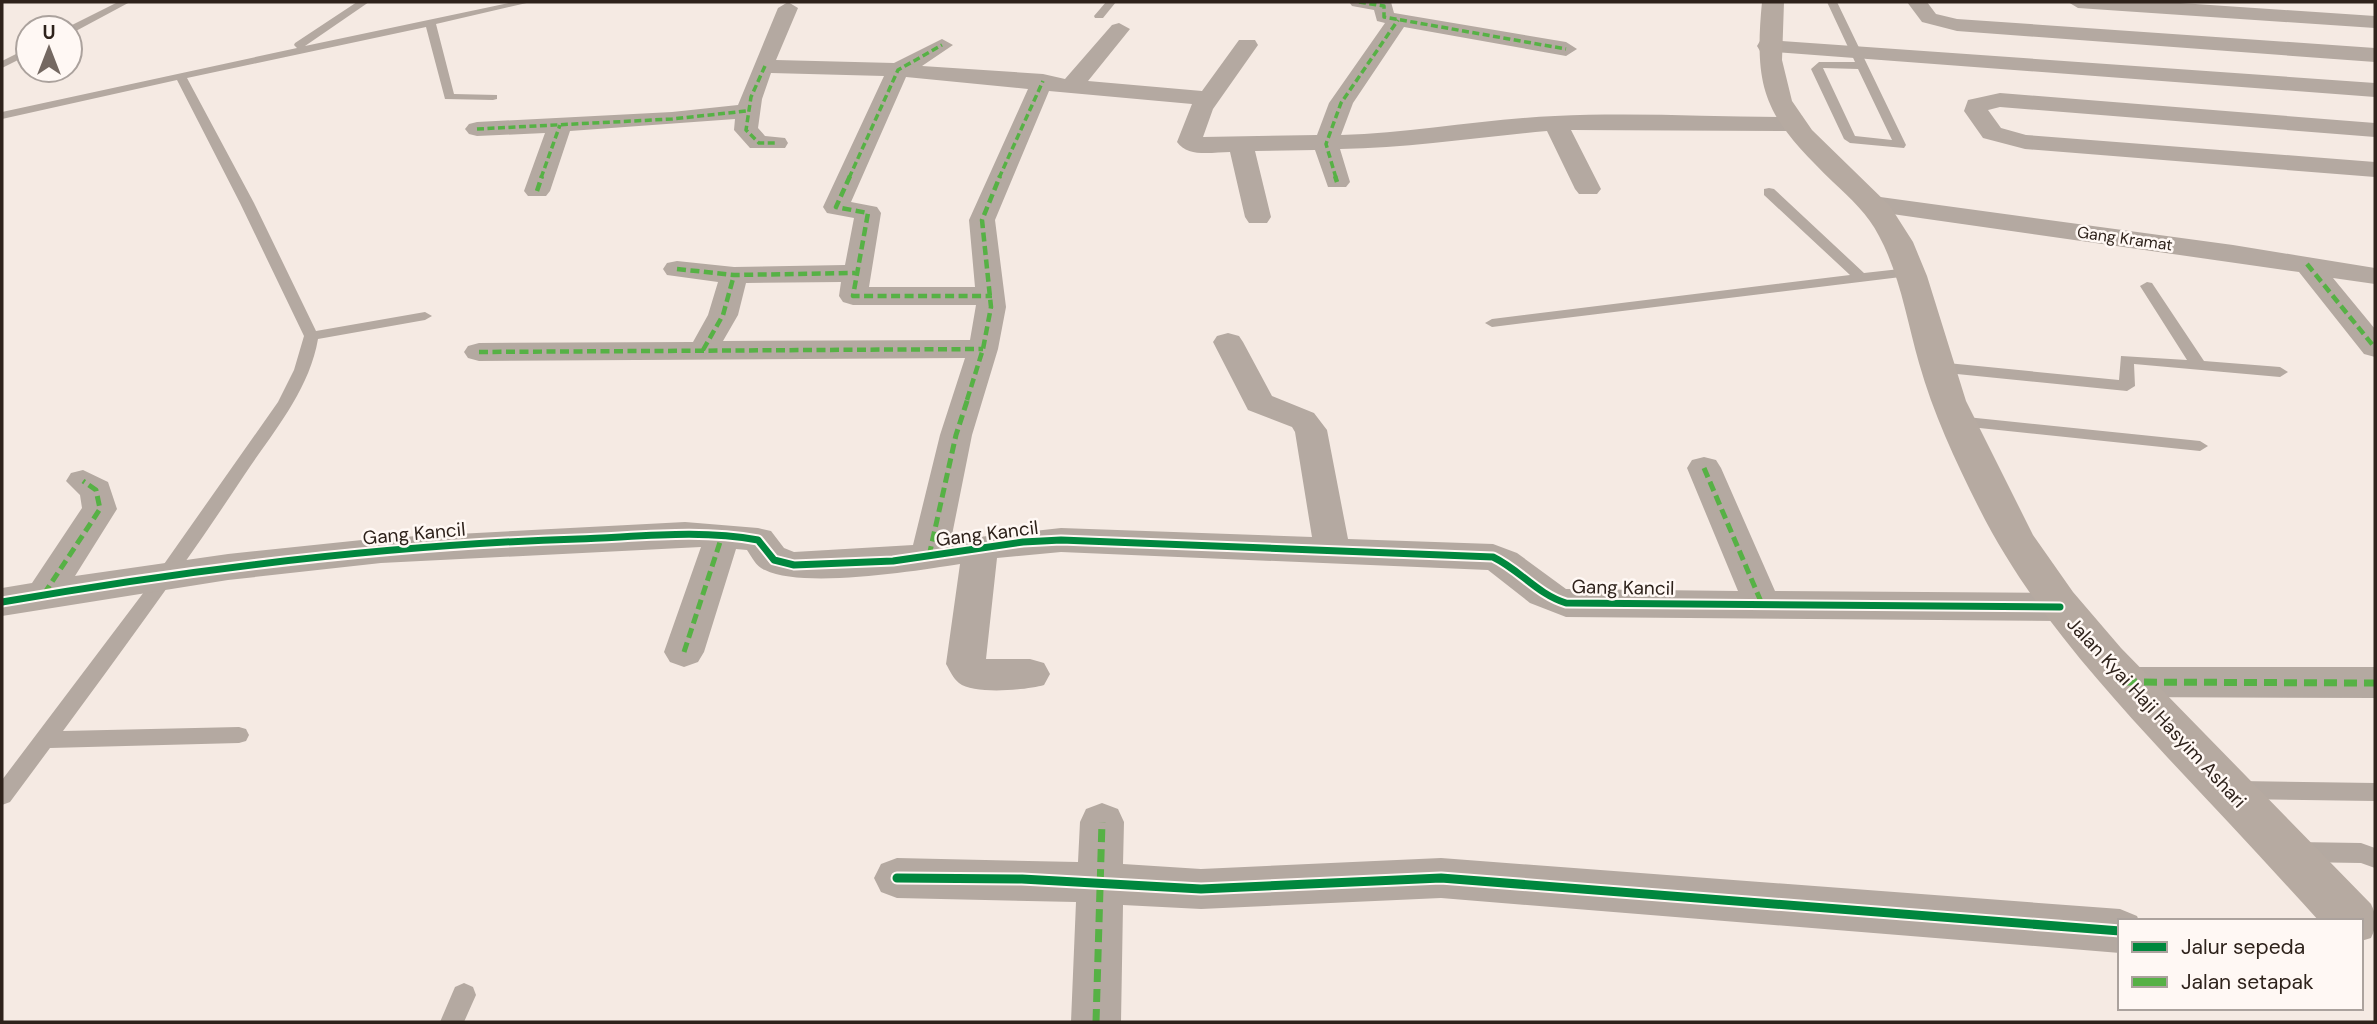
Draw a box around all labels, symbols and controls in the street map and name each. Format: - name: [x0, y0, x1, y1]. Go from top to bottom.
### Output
- north arrow: [14, 14, 84, 84]
- text: U: [42, 20, 56, 45]
- street label: Gang Kramat: [2076, 221, 2174, 256]
- street label: Gang Kancil: [934, 515, 1040, 552]
- street label: Gang Kancil: [362, 517, 466, 550]
- street label: Gang Kancil: [1571, 574, 1675, 601]
- street label: Jalan Kyai Haji Hasyim Ashari: [2061, 611, 2252, 813]
- legend: [2118, 919, 2363, 1010]
- text: Jalur sepeda: [2181, 933, 2305, 961]
- text: Jalan setapak: [2181, 968, 2314, 996]

